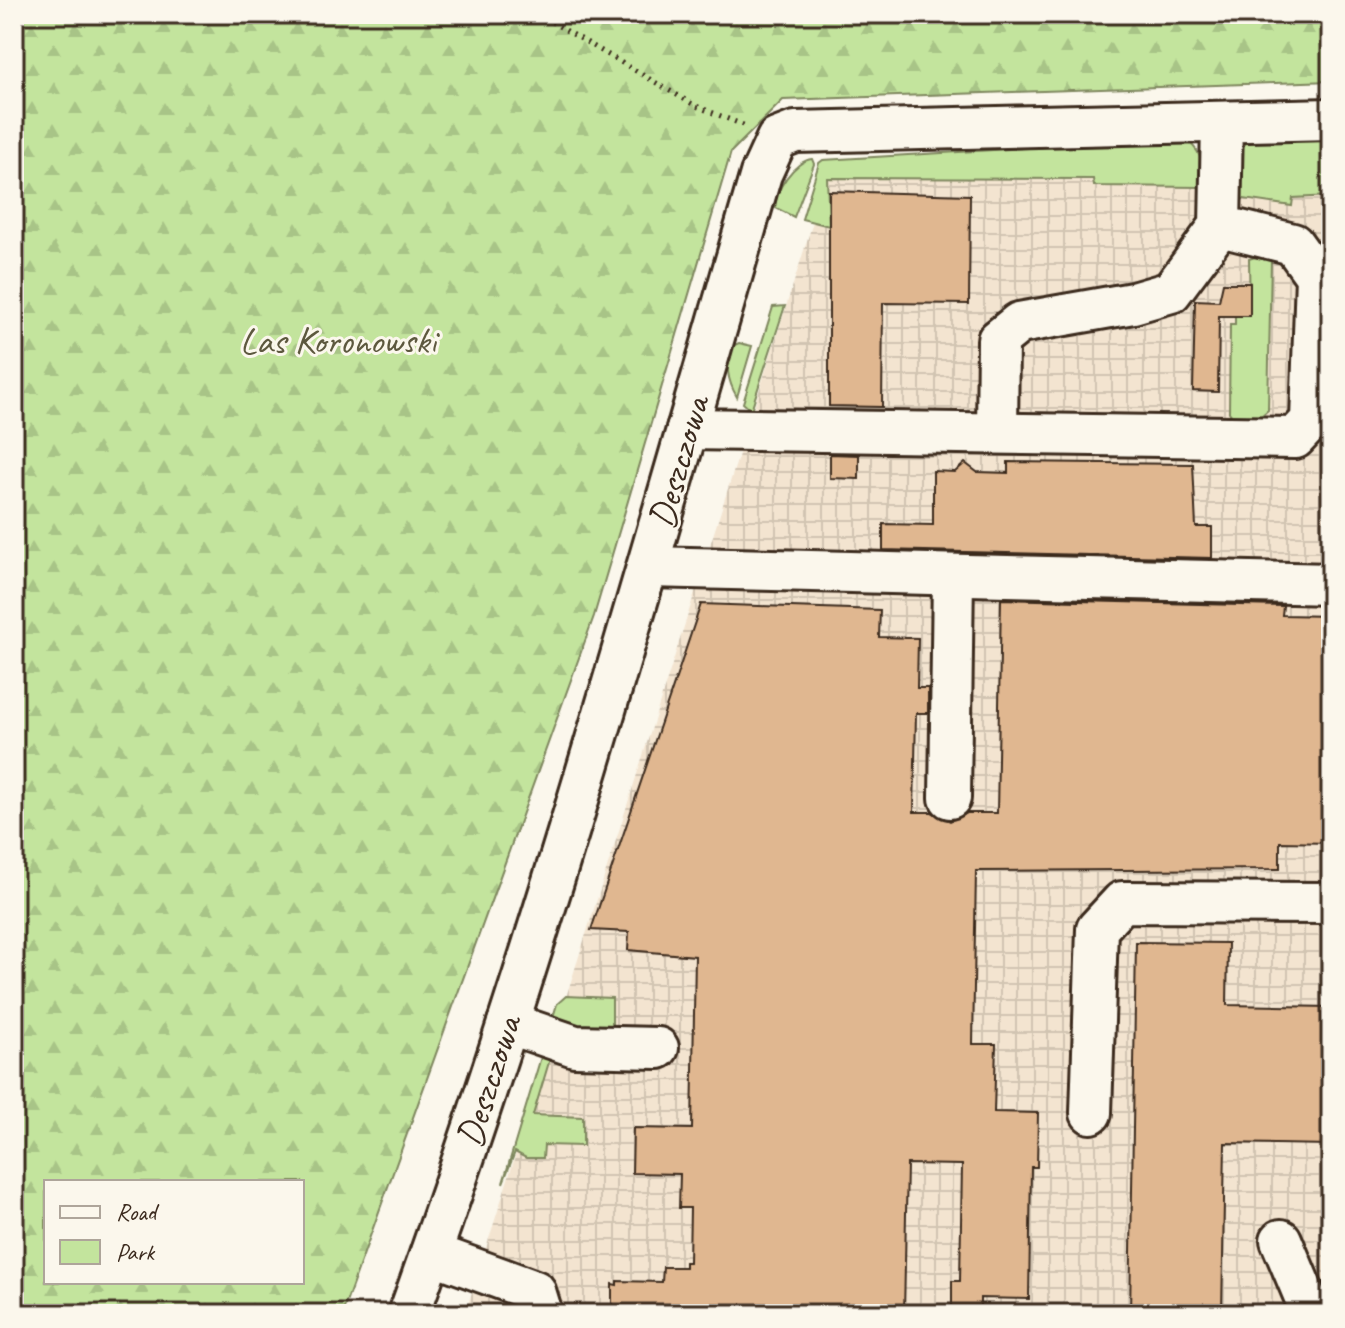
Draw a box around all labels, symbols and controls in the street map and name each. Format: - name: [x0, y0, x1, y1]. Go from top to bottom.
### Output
- park label: Las Koronowski: [240, 317, 440, 364]
- street label: Deszczowa: [637, 388, 721, 533]
- street label: Deszczowa: [445, 1007, 533, 1152]
- legend: [44, 1180, 304, 1284]
- text: Road: [116, 1197, 160, 1227]
- text: Park: [116, 1237, 156, 1267]

